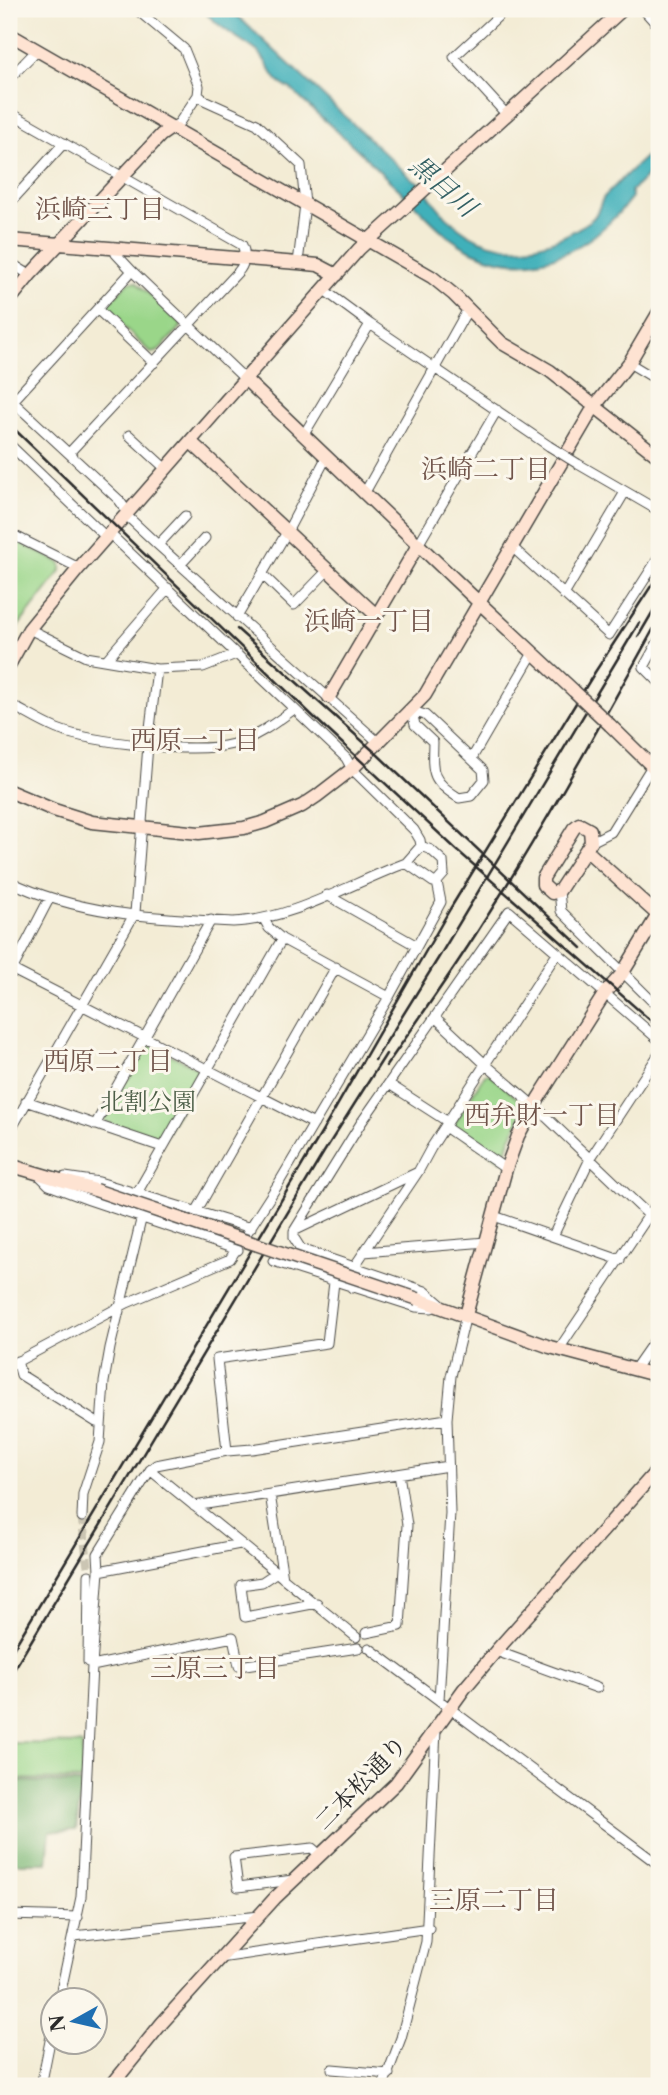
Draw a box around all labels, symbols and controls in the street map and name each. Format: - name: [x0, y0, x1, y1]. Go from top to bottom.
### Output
- water label: 黒目川: [403, 148, 485, 226]
- district label: 浜崎三丁目: [35, 193, 165, 225]
- district label: 浜崎二丁目: [421, 453, 551, 485]
- district label: 浜崎一丁目: [304, 605, 434, 637]
- district label: 西原一丁目: [130, 724, 260, 756]
- district label: 西原二丁目: [43, 1045, 173, 1077]
- park label: 北割公園: [100, 1087, 196, 1116]
- district label: 西弁財一丁目: [464, 1099, 620, 1131]
- district label: 三原三丁目: [150, 1652, 280, 1684]
- street label: 二本松通り: [309, 1729, 413, 1836]
- district label: 三原二丁目: [429, 1884, 559, 1916]
- north arrow: [38, 1986, 108, 2056]
- text: N: [45, 2014, 70, 2033]

